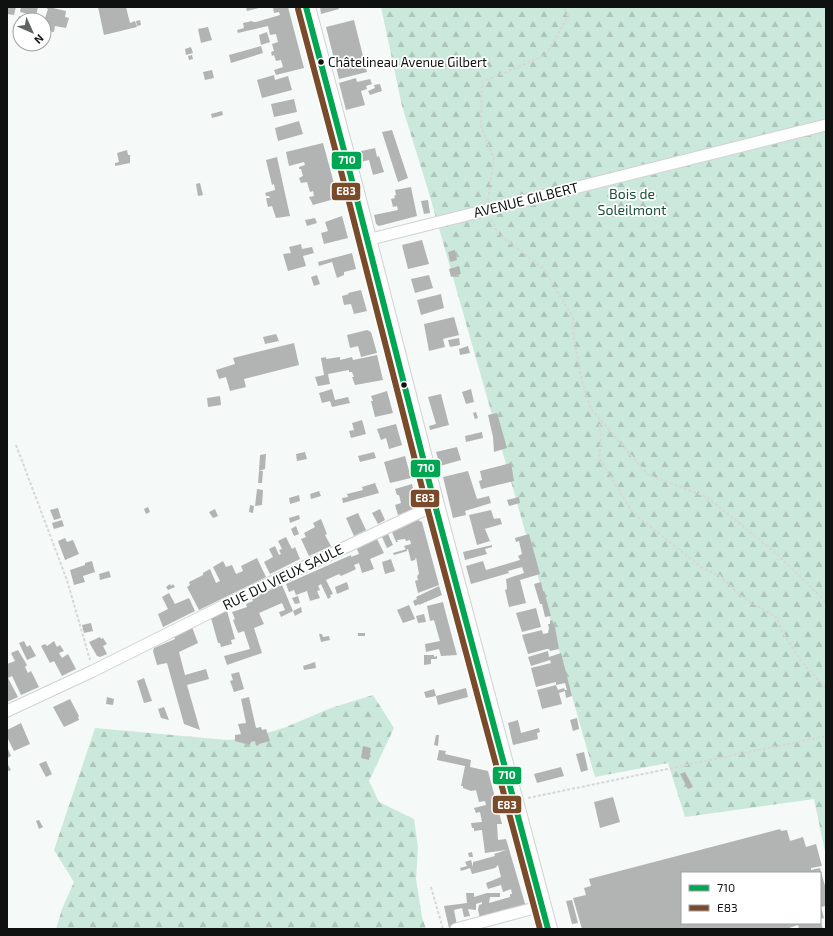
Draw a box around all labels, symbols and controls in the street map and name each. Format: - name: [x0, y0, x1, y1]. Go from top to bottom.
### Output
- north arrow: [12, 12, 52, 52]
- text: N: [32, 32, 47, 47]
- place label: Châtelineau Avenue Gilbert: [328, 54, 487, 70]
- marker: Châtelineau Avenue Gilbert: [316, 57, 326, 67]
- line badge: 710: [331, 151, 362, 170]
- text: 710: [338, 153, 356, 166]
- street label: AVENUE GILBERT: [472, 178, 580, 221]
- line badge: E83: [331, 182, 361, 201]
- text: E83: [336, 184, 356, 197]
- park label: Bois de Soleilmont: [598, 185, 666, 218]
- unlabelled marker: [399, 380, 409, 390]
- line badge: 710: [410, 459, 441, 478]
- text: 710: [417, 461, 435, 474]
- line badge: E83: [410, 489, 440, 508]
- text: E83: [415, 491, 435, 504]
- street label: RUE DU VIEUX SAULE: [220, 540, 346, 613]
- line badge: 710: [492, 766, 522, 785]
- text: 710: [498, 768, 516, 781]
- line badge: E83: [492, 795, 522, 814]
- text: E83: [497, 798, 517, 811]
- legend: [681, 872, 821, 924]
- text: 710: [717, 880, 735, 894]
- text: E83: [717, 900, 738, 914]

